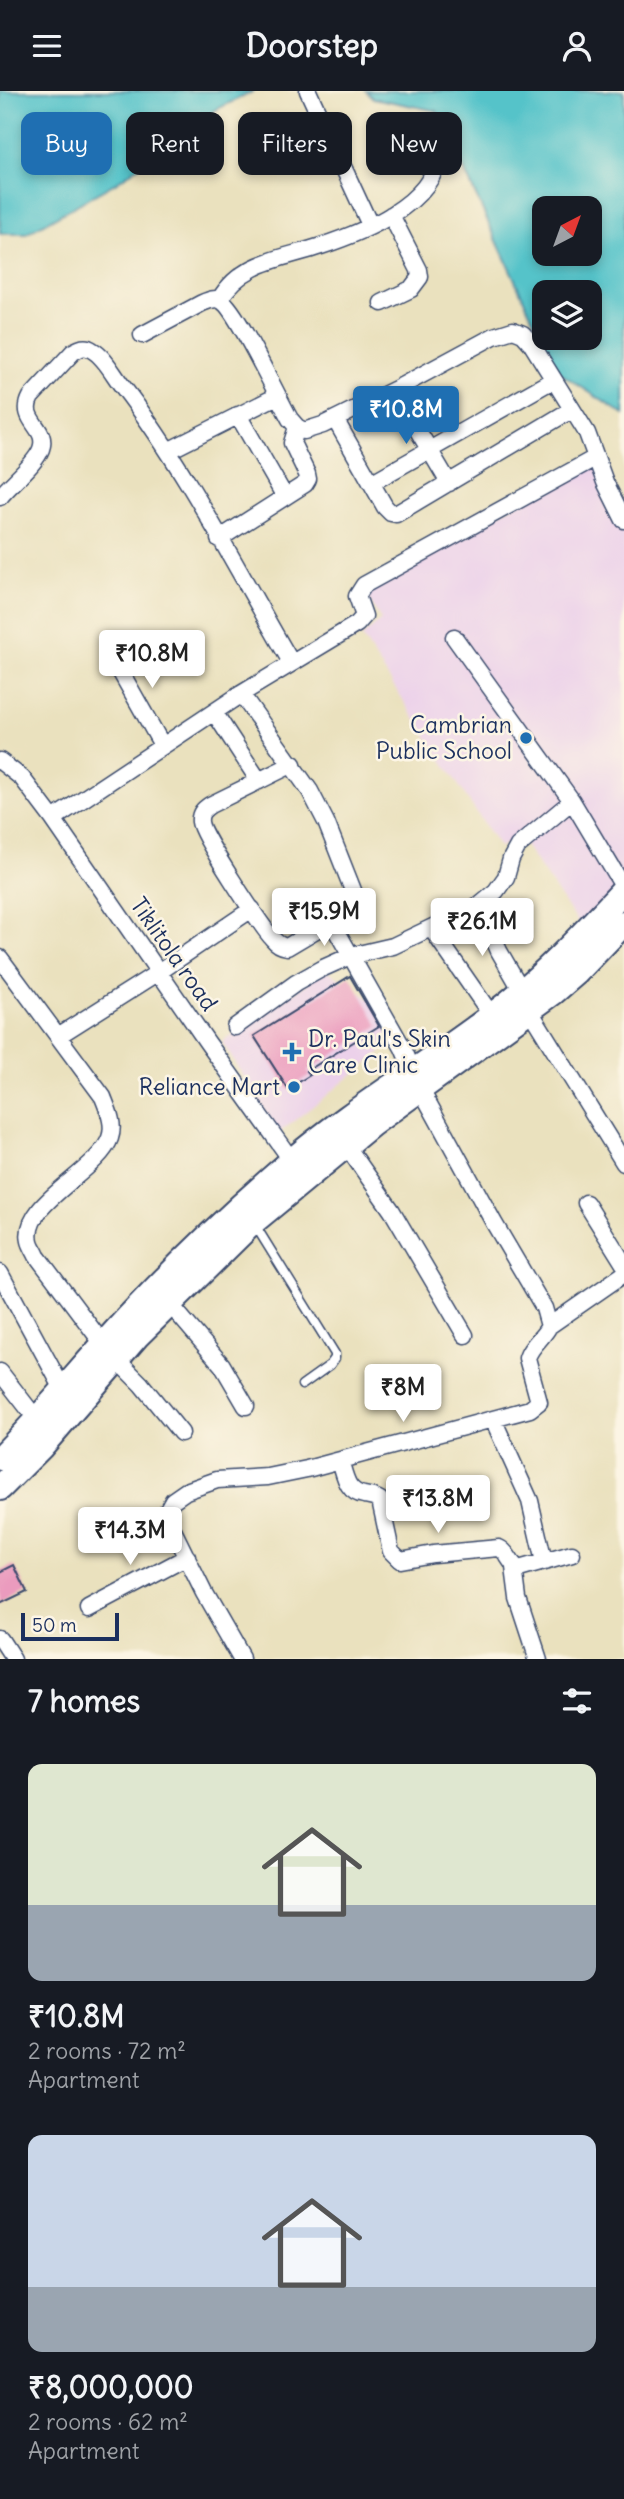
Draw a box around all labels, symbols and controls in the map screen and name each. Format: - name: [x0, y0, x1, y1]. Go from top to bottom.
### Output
- text: Doorstep: [246, 25, 378, 66]
- icon: menu: [28, 27, 66, 65]
- icon: person: [558, 27, 596, 65]
- chip: Buy: [21, 112, 112, 175]
- chip: Rent: [126, 112, 224, 175]
- chip: Filters: [238, 112, 352, 175]
- chip: New: [366, 112, 462, 175]
- north arrow: [532, 196, 602, 266]
- map controls: [532, 196, 602, 350]
- button: layers: [532, 280, 602, 350]
- pin: ₹10.8M: [349, 387, 463, 446]
- text: ₹10.8M: [369, 394, 443, 423]
- pin: ₹10.8M: [95, 631, 209, 690]
- text: ₹10.8M: [115, 638, 189, 667]
- place label: Cambrian Public School: [376, 710, 512, 765]
- marker: Cambrian Public School: [518, 730, 534, 746]
- pin: ₹15.9M: [267, 889, 381, 948]
- street label: Tiklitola road: [125, 891, 224, 1016]
- text: ₹15.9M: [288, 896, 360, 925]
- pin: ₹26.1M: [425, 899, 539, 958]
- text: ₹26.1M: [447, 906, 517, 935]
- place label: Dr. Paul's Skin Care Clinic: [308, 1024, 451, 1079]
- marker: Dr. Paul's Skin Care Clinic: [282, 1042, 302, 1062]
- place label: Reliance Mart: [139, 1072, 280, 1101]
- marker: Reliance Mart: [286, 1079, 302, 1095]
- pin: ₹8M: [369, 1365, 437, 1424]
- text: ₹8M: [380, 1372, 426, 1401]
- pin: ₹13.8M: [381, 1475, 495, 1535]
- text: ₹13.8M: [402, 1483, 474, 1512]
- pin: ₹14.3M: [73, 1507, 187, 1567]
- text: ₹14.3M: [94, 1515, 166, 1544]
- scale bar: [21, 1610, 119, 1642]
- text: 50 m: [32, 1613, 77, 1637]
- text: 7 homes: [28, 1682, 140, 1720]
- icon: filters: [558, 1682, 596, 1720]
- icon: home: [249, 1809, 375, 1935]
- text: ₹10.8M: [28, 1997, 125, 2035]
- text: 2 rooms · 72 m²: [28, 2036, 186, 2065]
- text: Apartment: [28, 2065, 140, 2094]
- icon: home: [249, 2180, 375, 2306]
- text: ₹8,000,000: [28, 2368, 193, 2406]
- text: 2 rooms · 62 m²: [28, 2407, 188, 2436]
- text: Apartment: [28, 2436, 140, 2465]

